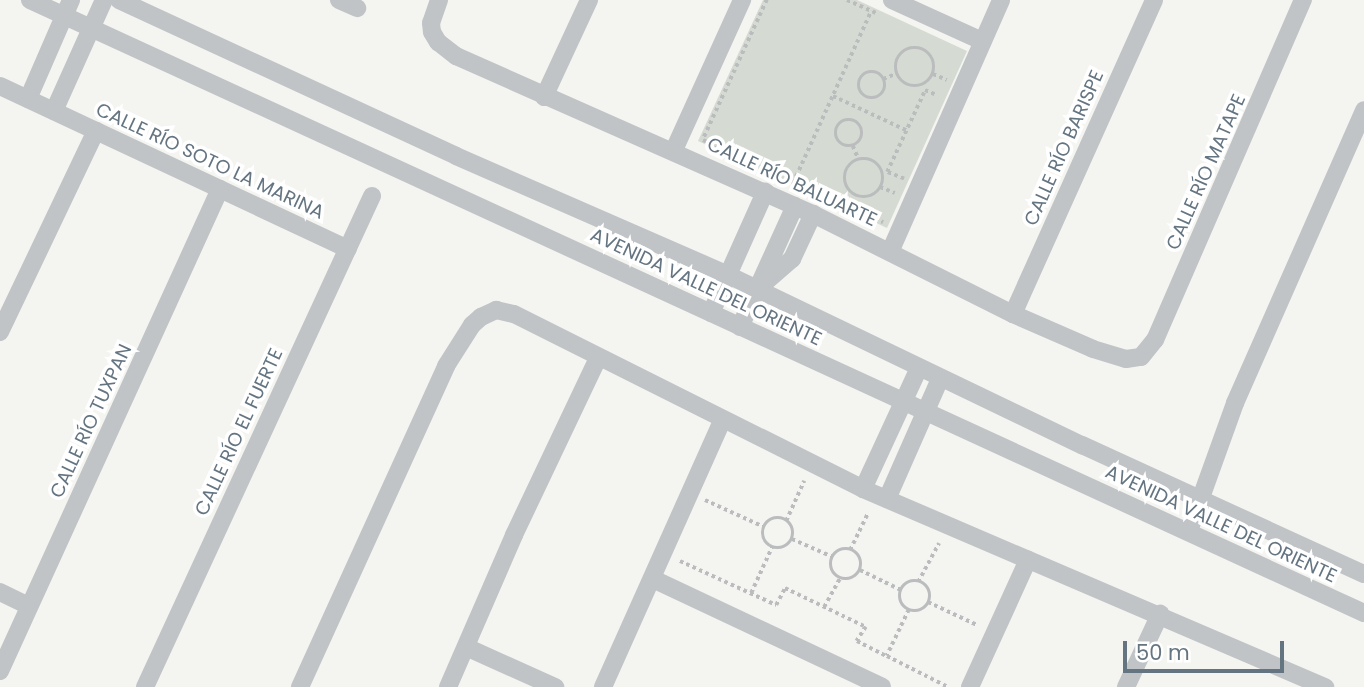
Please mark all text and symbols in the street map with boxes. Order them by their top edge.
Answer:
street label: CALLE RÍO BARISPE [1020,67,1108,229]
street label: CALLE RÍO MATAPE [1161,91,1251,253]
street label: CALLE RÍO SOTO LA MARINA [92,98,328,224]
street label: CALLE RÍO BALUARTE [703,133,881,231]
street label: AVENIDA VALLE DEL ORIENTE [587,223,825,351]
street label: CALLE RÍO TUXPAN [45,341,137,501]
street label: CALLE RÍO EL FUERTE [190,345,288,519]
street label: AVENIDA VALLE DEL ORIENTE [1102,460,1340,588]
scale bar [1126,628,1287,672]
text: 50 m [1136,638,1190,667]

